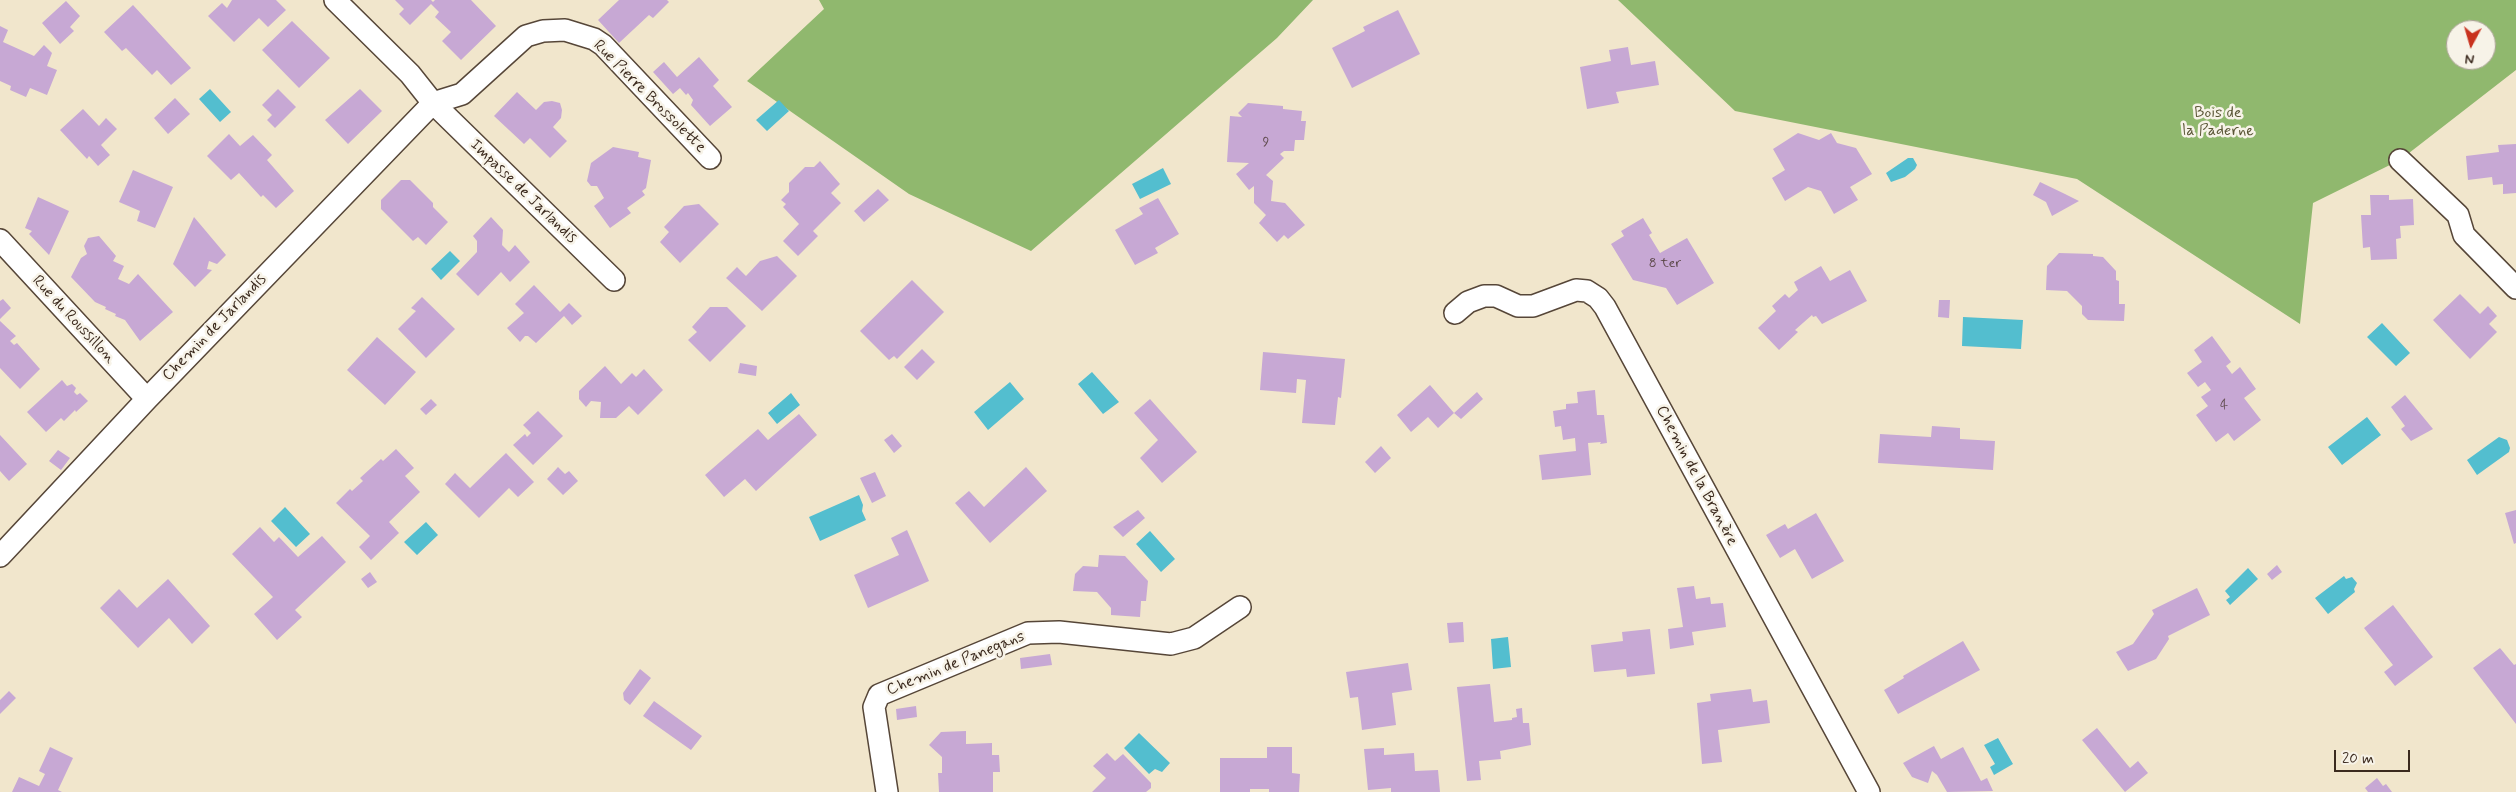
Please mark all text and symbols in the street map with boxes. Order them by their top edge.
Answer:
north arrow [2446,20,2496,70]
street label: Rue Pierre Brossolette [588,36,710,158]
text: N [2464,49,2475,68]
park label: Bois de la Paderne [2182,104,2254,142]
house number: 9 [1263,135,1269,151]
street label: Impasse de Jarlandis [466,136,580,248]
house number: 8 ter [1649,256,1681,272]
street label: Chemin de Jarlandis [159,270,271,386]
street label: Rue du Roussillon [27,272,119,368]
house number: 4 [2220,398,2228,414]
street label: Chemin de la Branère [1651,403,1741,549]
street label: Chemin de Panegans [884,628,1028,700]
scale bar [2336,740,2412,772]
text: 20 m [2342,749,2374,769]

